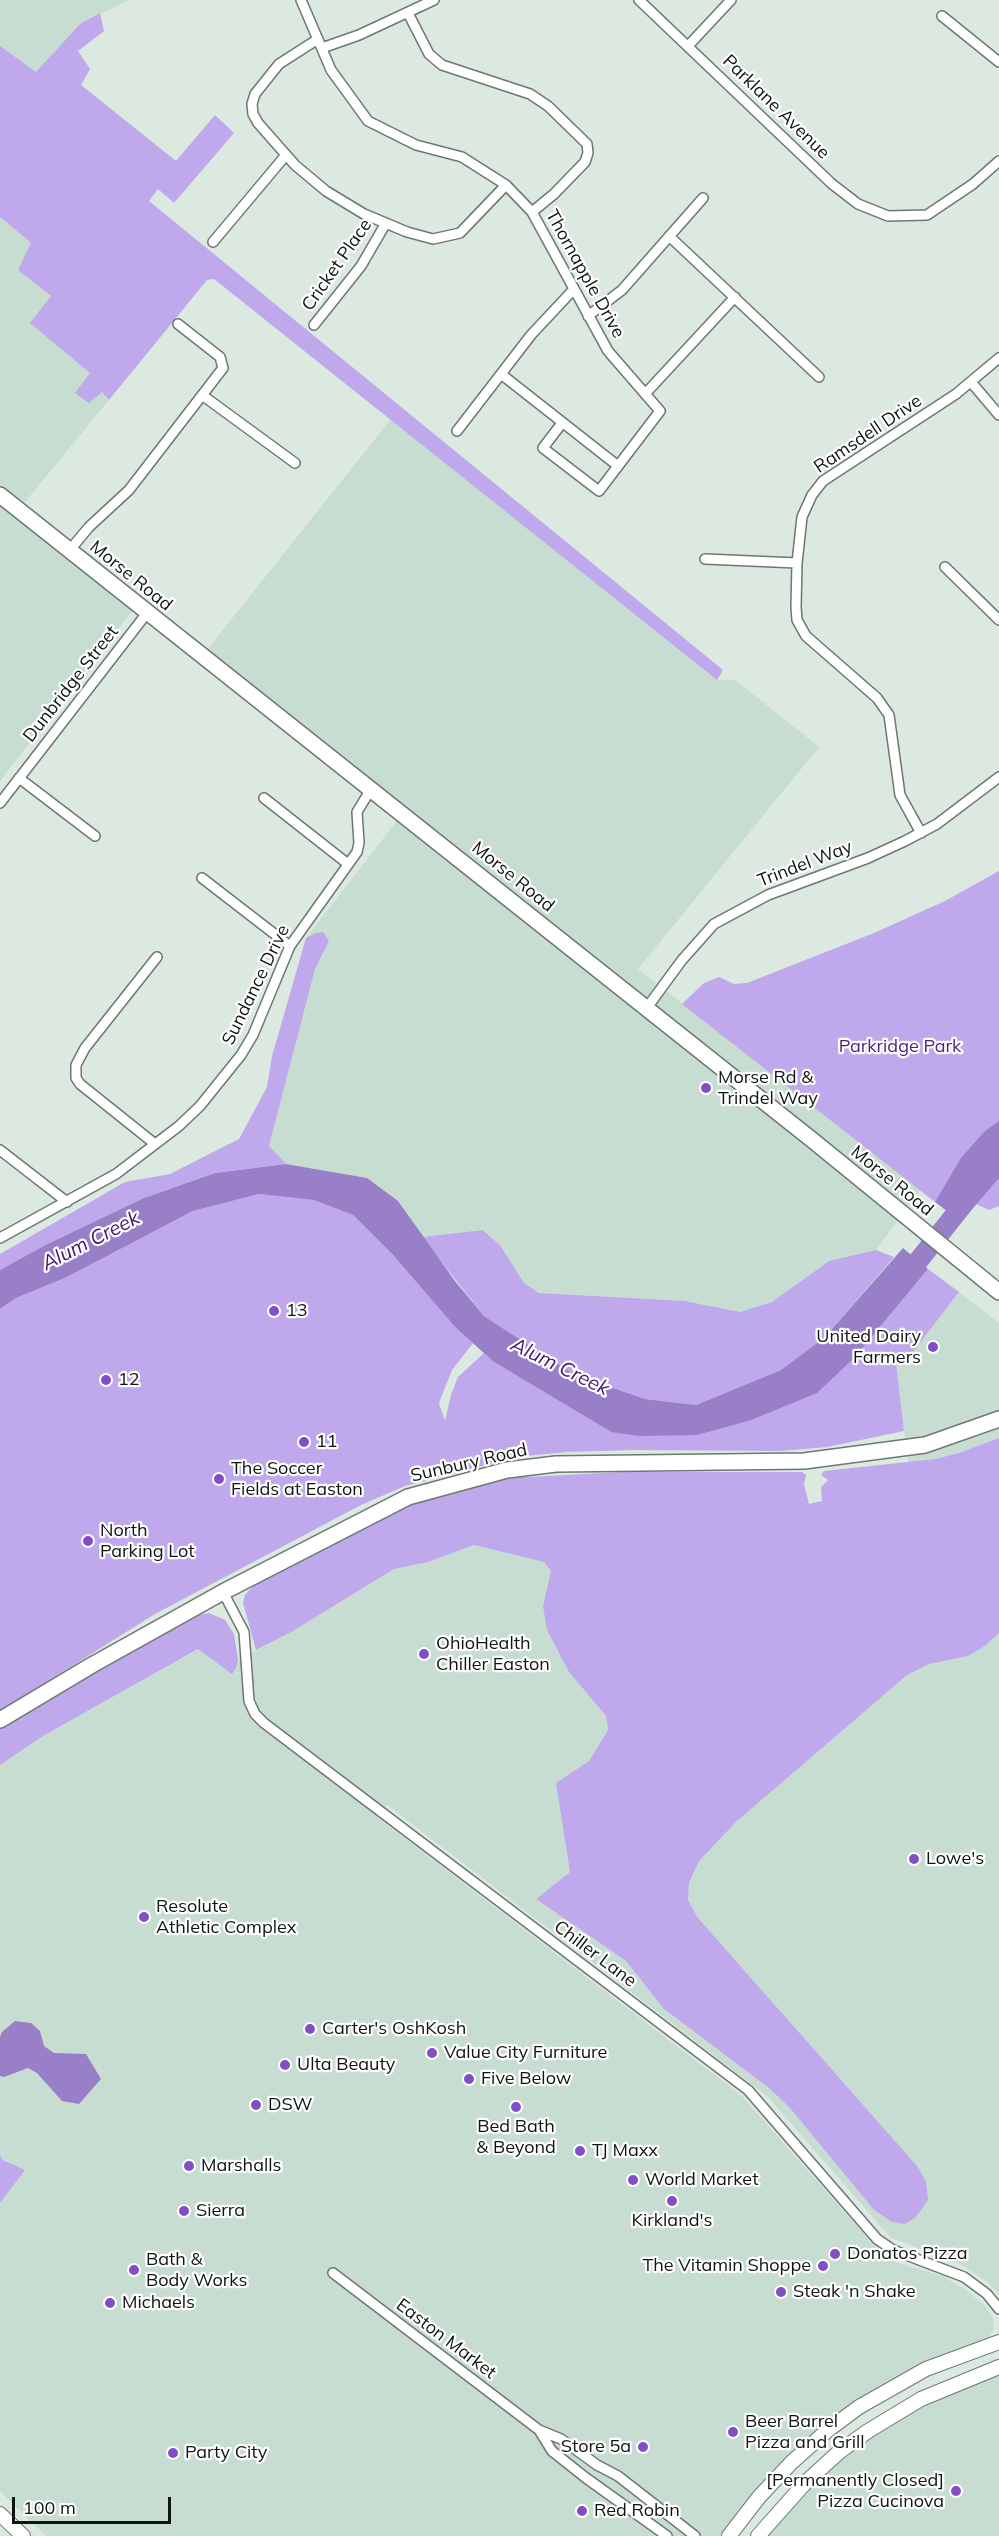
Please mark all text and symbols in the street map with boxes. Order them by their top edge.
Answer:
street label: Parklane Avenue [718,50,834,164]
street label: Thornapple Drive [541,206,629,342]
street label: Cricket Place [297,215,377,315]
street label: Ramsdell Drive [810,390,926,478]
street label: Morse Road [85,536,177,616]
street label: Dunbridge Street [19,621,123,747]
street label: Trindel Way [755,836,855,892]
street label: Morse Road [467,837,559,917]
street label: Sundance Drive [218,921,294,1049]
park label: Parkridge Park [839,1036,961,1058]
place label: Morse Rd & Trindel Way [718,1067,818,1110]
marker: Morse Rd & Trindel Way [699,1081,713,1095]
street label: Morse Road [846,1141,938,1221]
water label: Alum Creek [38,1206,144,1276]
place label: 13 [286,1300,308,1322]
marker: 13 [267,1304,281,1318]
place label: United Dairy Farmers [816,1326,921,1368]
water label: Alum Creek [507,1333,613,1401]
marker: United Dairy Farmers [926,1340,940,1354]
place label: 12 [118,1369,140,1391]
marker: 12 [99,1373,113,1387]
place label: 11 [316,1431,338,1453]
marker: 11 [297,1435,311,1449]
street label: Sunbury Road [409,1439,529,1487]
place label: The Soccer Fields at Easton [231,1458,363,1500]
marker: The Soccer Fields at Easton [212,1472,226,1486]
place label: North Parking Lot [100,1520,194,1562]
marker: North Parking Lot [81,1534,95,1548]
place label: OhioHealth Chiller Easton [436,1633,550,1676]
marker: OhioHealth Chiller Easton [417,1647,431,1661]
place label: Lowe's [926,1848,984,1870]
marker: Lowe's [907,1852,921,1866]
place label: Resolute Athletic Complex [156,1896,296,1938]
marker: Resolute Athletic Complex [137,1910,151,1924]
street label: Chiller Lane [549,1916,641,1992]
place label: Carter's OshKosh [322,2018,466,2040]
marker: Carter's OshKosh [303,2022,317,2036]
place label: Value City Furniture [444,2042,607,2064]
marker: Value City Furniture [425,2046,439,2060]
place label: Ulta Beauty [297,2054,395,2076]
marker: Ulta Beauty [278,2058,292,2072]
place label: Five Below [481,2068,571,2090]
marker: Five Below [462,2072,476,2086]
place label: DSW [268,2094,312,2116]
marker: DSW [249,2098,263,2112]
marker: Bed Bath & Beyond [509,2100,523,2114]
place label: Bed Bath & Beyond [476,2116,556,2158]
place label: TJ Maxx [592,2140,658,2162]
marker: TJ Maxx [573,2144,587,2158]
place label: Marshalls [201,2155,281,2177]
marker: Marshalls [182,2159,196,2173]
place label: World Market [645,2169,758,2191]
marker: World Market [626,2173,640,2187]
marker: Kirkland's [665,2194,679,2208]
place label: Sierra [196,2200,245,2222]
marker: Sierra [177,2204,191,2218]
place label: Kirkland's [632,2210,712,2232]
place label: Donatos Pizza [847,2243,968,2265]
marker: Donatos Pizza [828,2247,842,2261]
place label: Bath & Body Works [146,2249,247,2292]
place label: The Vitamin Shoppe [642,2255,811,2277]
marker: The Vitamin Shoppe [816,2259,830,2273]
marker: Bath & Body Works [127,2263,141,2277]
place label: Steak 'n Shake [793,2281,916,2303]
marker: Steak 'n Shake [774,2285,788,2299]
place label: Michaels [122,2292,195,2314]
street label: Easton Market [392,2294,500,2384]
marker: Michaels [103,2296,117,2310]
place label: Beer Barrel Pizza and Grill [745,2411,864,2454]
marker: Beer Barrel Pizza and Grill [726,2425,740,2439]
place label: Store 5a [561,2436,631,2458]
marker: Store 5a [636,2440,650,2454]
place label: Party City [185,2442,267,2464]
marker: Party City [166,2446,180,2460]
place label: [Permanently Closed] Pizza Cucinova [766,2470,944,2512]
marker: [Permanently Closed] Pizza Cucinova [949,2484,963,2498]
scale bar [15,2485,174,2523]
text: 100 m [23,2496,76,2519]
place label: Red Robin [594,2500,680,2522]
marker: Red Robin [575,2504,589,2518]

